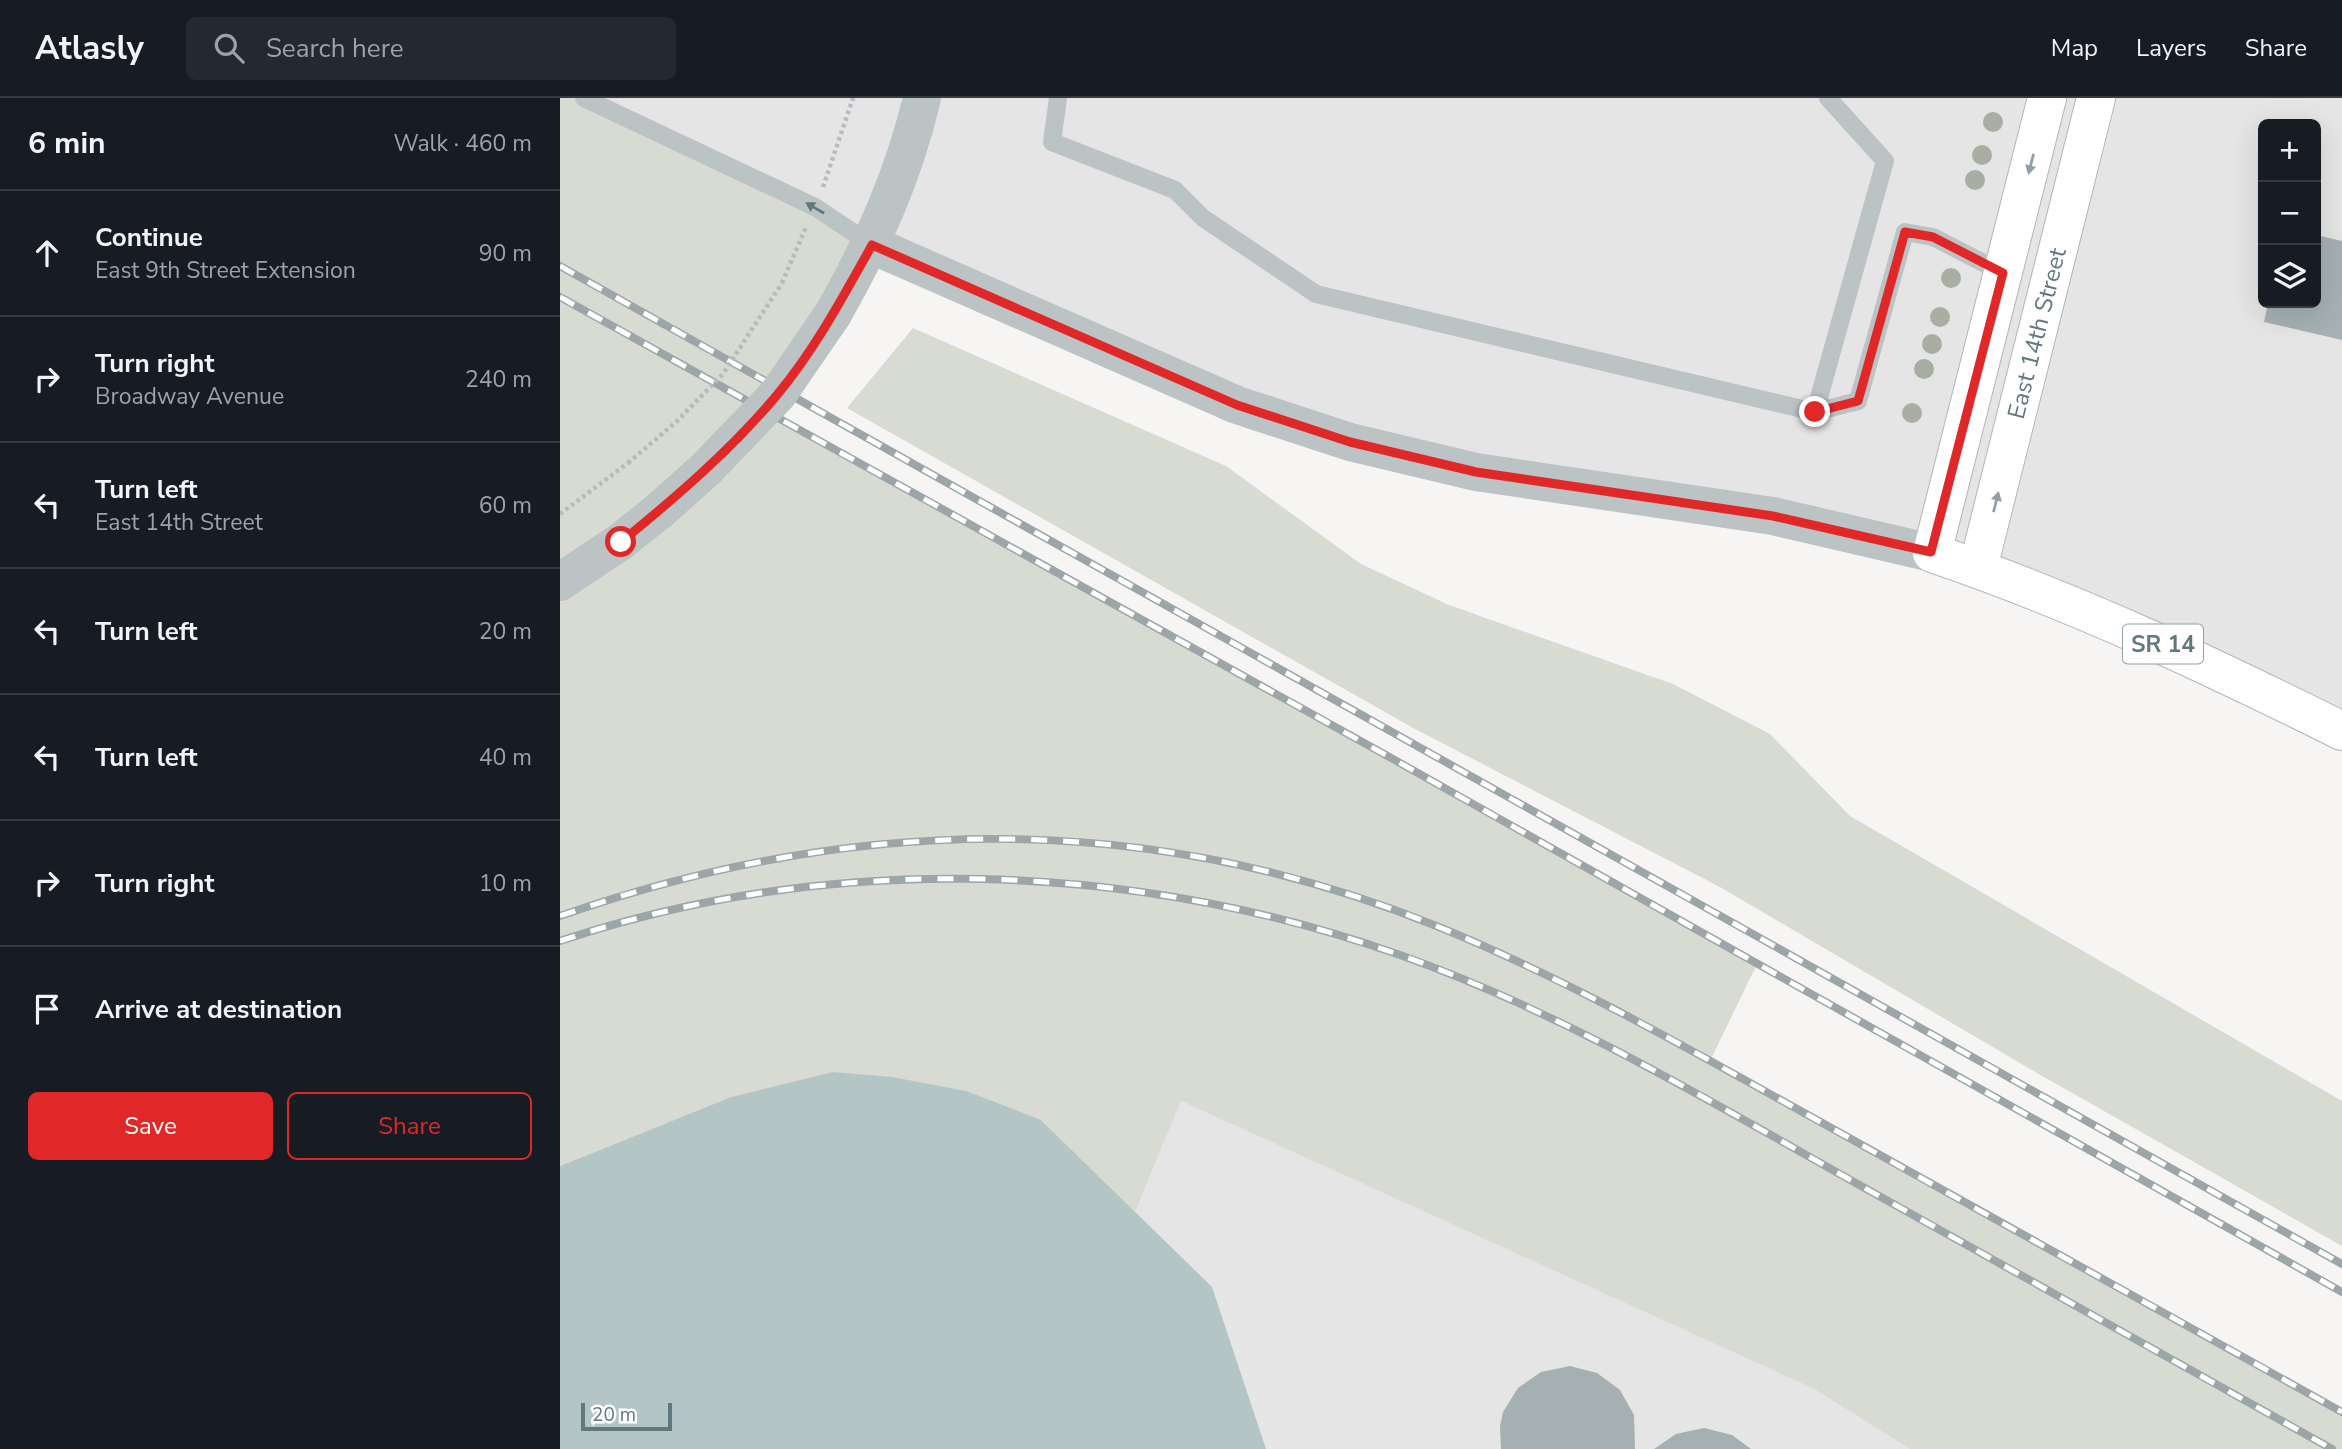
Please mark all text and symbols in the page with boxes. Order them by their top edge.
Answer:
search box [186,17,676,80]
text: Atlasly [35,26,144,71]
icon: search [210,29,248,67]
text: Search here [266,31,404,66]
text: Map [2051,32,2098,64]
text: Layers [2136,32,2207,64]
text: Share [2245,32,2307,64]
map controls [2258,119,2321,308]
button: + [2258,119,2321,182]
text: 6 min [28,123,106,164]
text: Walk · 460 m [393,128,532,159]
one-way arrow [2025,153,2036,175]
button: − [2258,182,2321,245]
one-way arrow [805,202,824,214]
text: Continue [95,220,203,255]
icon: ahead [28,234,66,272]
text: 90 m [479,238,532,269]
street label: East 14th Street [2000,244,2074,422]
button: layers [2258,245,2321,308]
text: East 9th Street Extension [95,255,356,286]
text: Turn right [95,346,214,381]
icon: right [28,360,66,398]
text: 240 m [465,364,532,395]
text: Broadway Avenue [95,381,284,412]
route end [1799,396,1830,427]
text: Turn left [95,472,198,507]
icon: left [28,486,66,524]
text: 60 m [479,490,532,521]
one-way arrow [1991,491,2002,513]
text: East 14th Street [95,507,263,538]
route start [605,526,636,557]
icon: left [28,612,66,650]
text: Turn left [95,614,198,649]
text: 20 m [479,616,532,647]
road number: SR 14 [2123,624,2203,664]
icon: left [28,738,66,776]
text: Turn left [95,740,198,775]
text: 40 m [479,742,532,773]
icon: right [28,864,66,902]
text: Turn right [95,866,214,901]
text: 10 m [479,868,532,899]
icon: arrive [28,990,66,1028]
text: Arrive at destination [95,992,342,1027]
button: Save [28,1092,273,1160]
button: Share [287,1092,532,1160]
scale bar [581,1400,672,1432]
text: 20 m [592,1402,636,1428]

